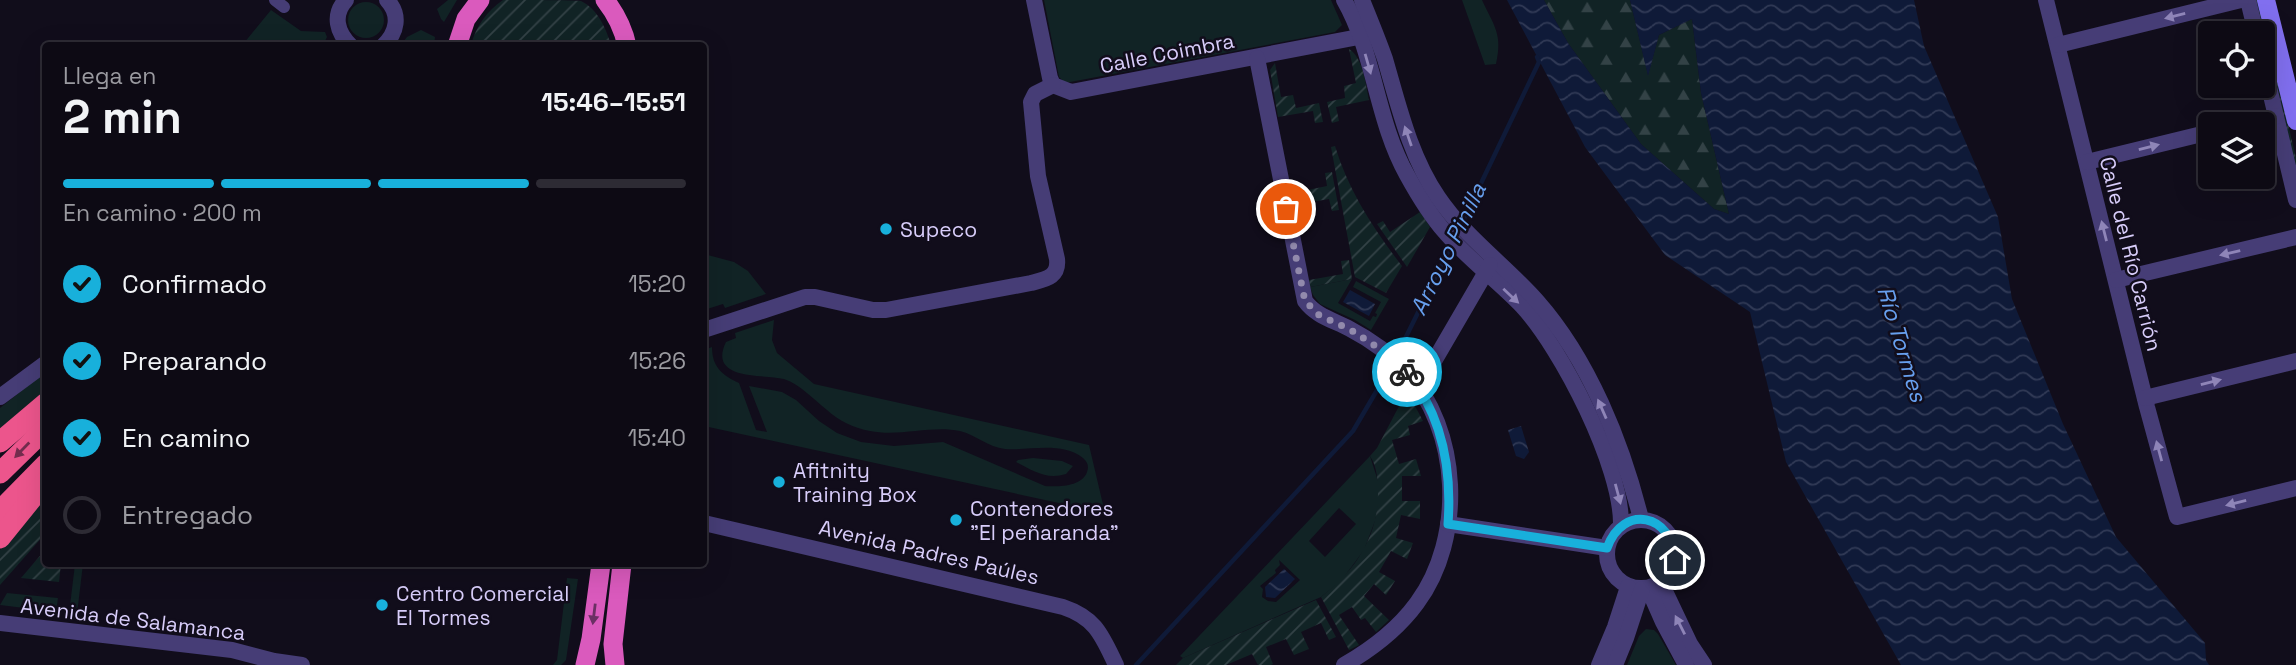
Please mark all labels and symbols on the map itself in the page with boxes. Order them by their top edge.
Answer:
one-way arrow [2164,11,2186,22]
street label: Calle Coimbra [1097,27,1237,79]
one-way arrow [1363,53,1374,75]
one-way arrow [1402,125,1413,146]
one-way arrow [2138,141,2160,152]
street label: Calle del Río Carrión [2094,154,2168,354]
water label: Arroyo Pinilla [1403,177,1493,320]
pin [1256,179,1316,239]
place label: Supeco [900,216,977,243]
one-way arrow [2098,220,2109,242]
marker: Supeco [878,221,894,237]
one-way arrow [2219,248,2241,259]
water label: Río Tormes [1870,283,1934,406]
one-way arrow [1502,287,1519,303]
courier [1372,337,1442,407]
one-way arrow [2200,376,2222,387]
one-way arrow [1596,399,1608,419]
one-way arrow [2153,440,2164,462]
one-way arrow [15,441,31,458]
place label: Afitnity Training Box [793,457,917,508]
marker: Afitnity Training Box [771,474,787,490]
one-way arrow [1613,483,1624,505]
place label: Contenedores "El peñaranda" [970,495,1119,546]
one-way arrow [2225,498,2247,509]
marker: Contenedores "El peñaranda" [948,512,964,528]
street label: Avenida Padres Paúles [816,514,1042,590]
pin [1645,530,1705,590]
place label: Centro Comercial El Tormes [396,580,569,631]
street label: Avenida de Salamanca [19,592,247,646]
marker: Centro Comercial El Tormes [374,597,390,613]
one-way arrow [589,604,600,626]
one-way arrow [1675,615,1686,635]

